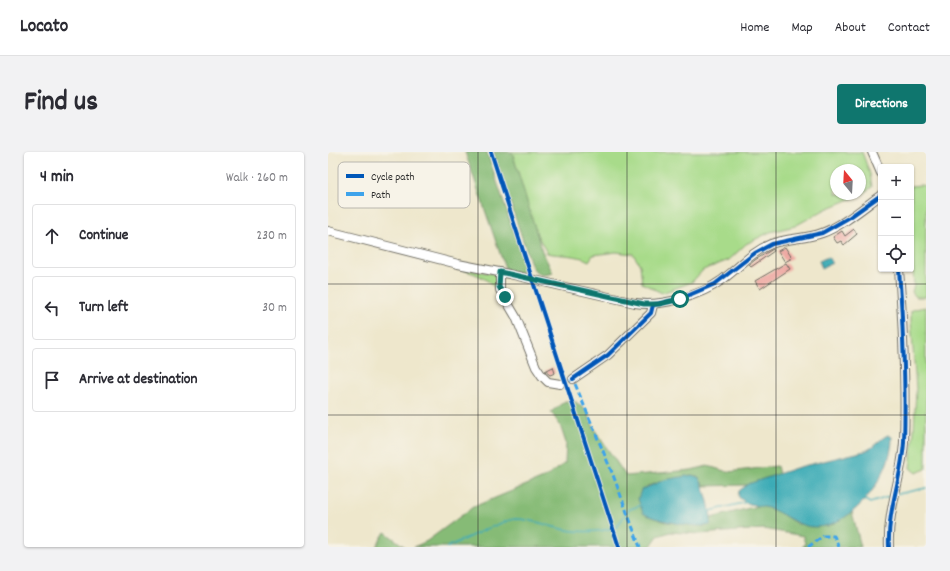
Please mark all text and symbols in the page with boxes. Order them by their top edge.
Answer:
text: Locato [20,14,68,41]
text: Home [740,18,769,38]
text: Map [791,18,813,38]
text: About [835,18,866,38]
text: Contact [888,18,930,38]
text: Find us [24,84,98,124]
button: Directions [837,84,926,124]
legend [338,162,470,208]
north arrow [830,164,866,200]
map controls [878,164,914,272]
button: + [878,164,914,200]
text: 4 min [40,166,74,190]
text: Walk · 260 m [226,169,288,188]
text: Cycle path [371,170,415,186]
text: Path [371,188,390,204]
button: − [878,200,914,236]
icon: ahead [41,225,63,247]
text: Continue [79,225,128,247]
text: 230 m [257,227,287,246]
button: locate [878,236,914,272]
route end [496,288,514,306]
route start [671,290,689,308]
icon: left [41,297,63,319]
text: Turn left [79,297,128,319]
text: 30 m [262,299,287,318]
icon: arrive [41,369,63,391]
text: Arrive at destination [79,369,197,391]

